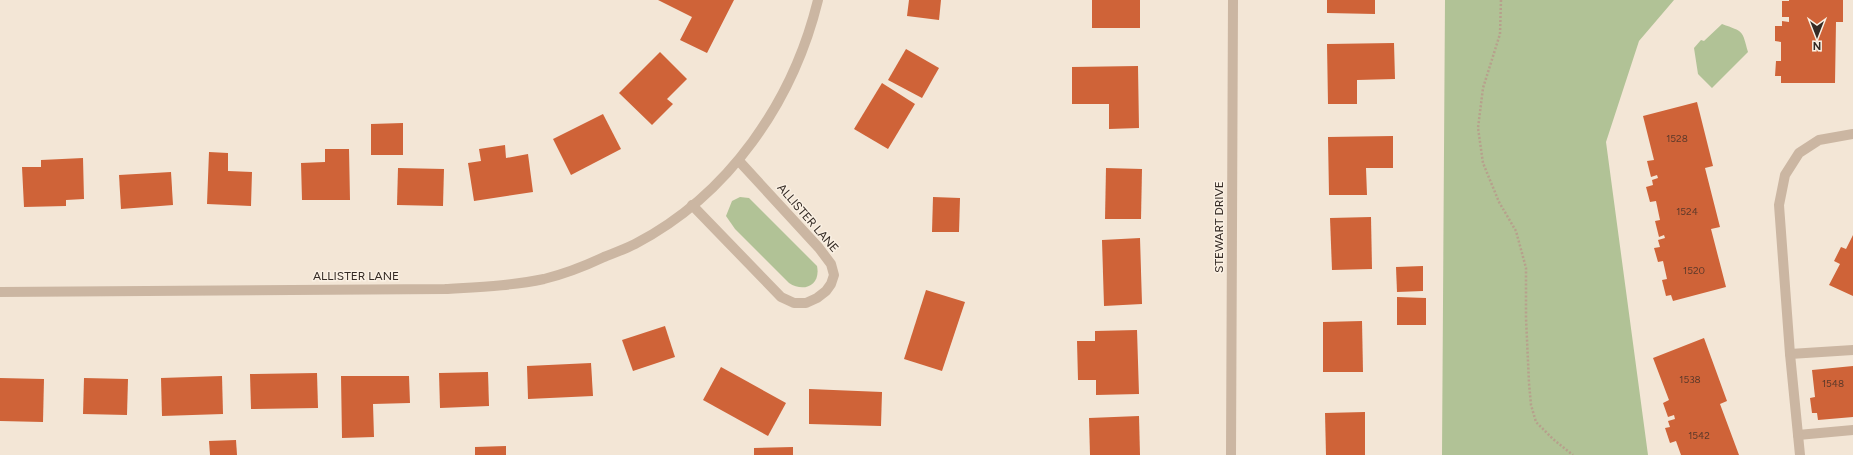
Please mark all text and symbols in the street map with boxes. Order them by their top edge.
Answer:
north arrow [1797,16,1837,56]
text: N [1813,39,1821,52]
house number: 1528 [1666,132,1688,145]
street label: ALLISTER LANE [774,181,842,255]
street label: STEWART DRIVE [1212,181,1226,273]
house number: 1524 [1676,205,1698,218]
house number: 1520 [1683,264,1705,277]
street label: ALLISTER LANE [313,269,399,283]
house number: 1538 [1679,373,1701,386]
house number: 1548 [1822,377,1844,390]
house number: 1542 [1688,429,1710,442]

